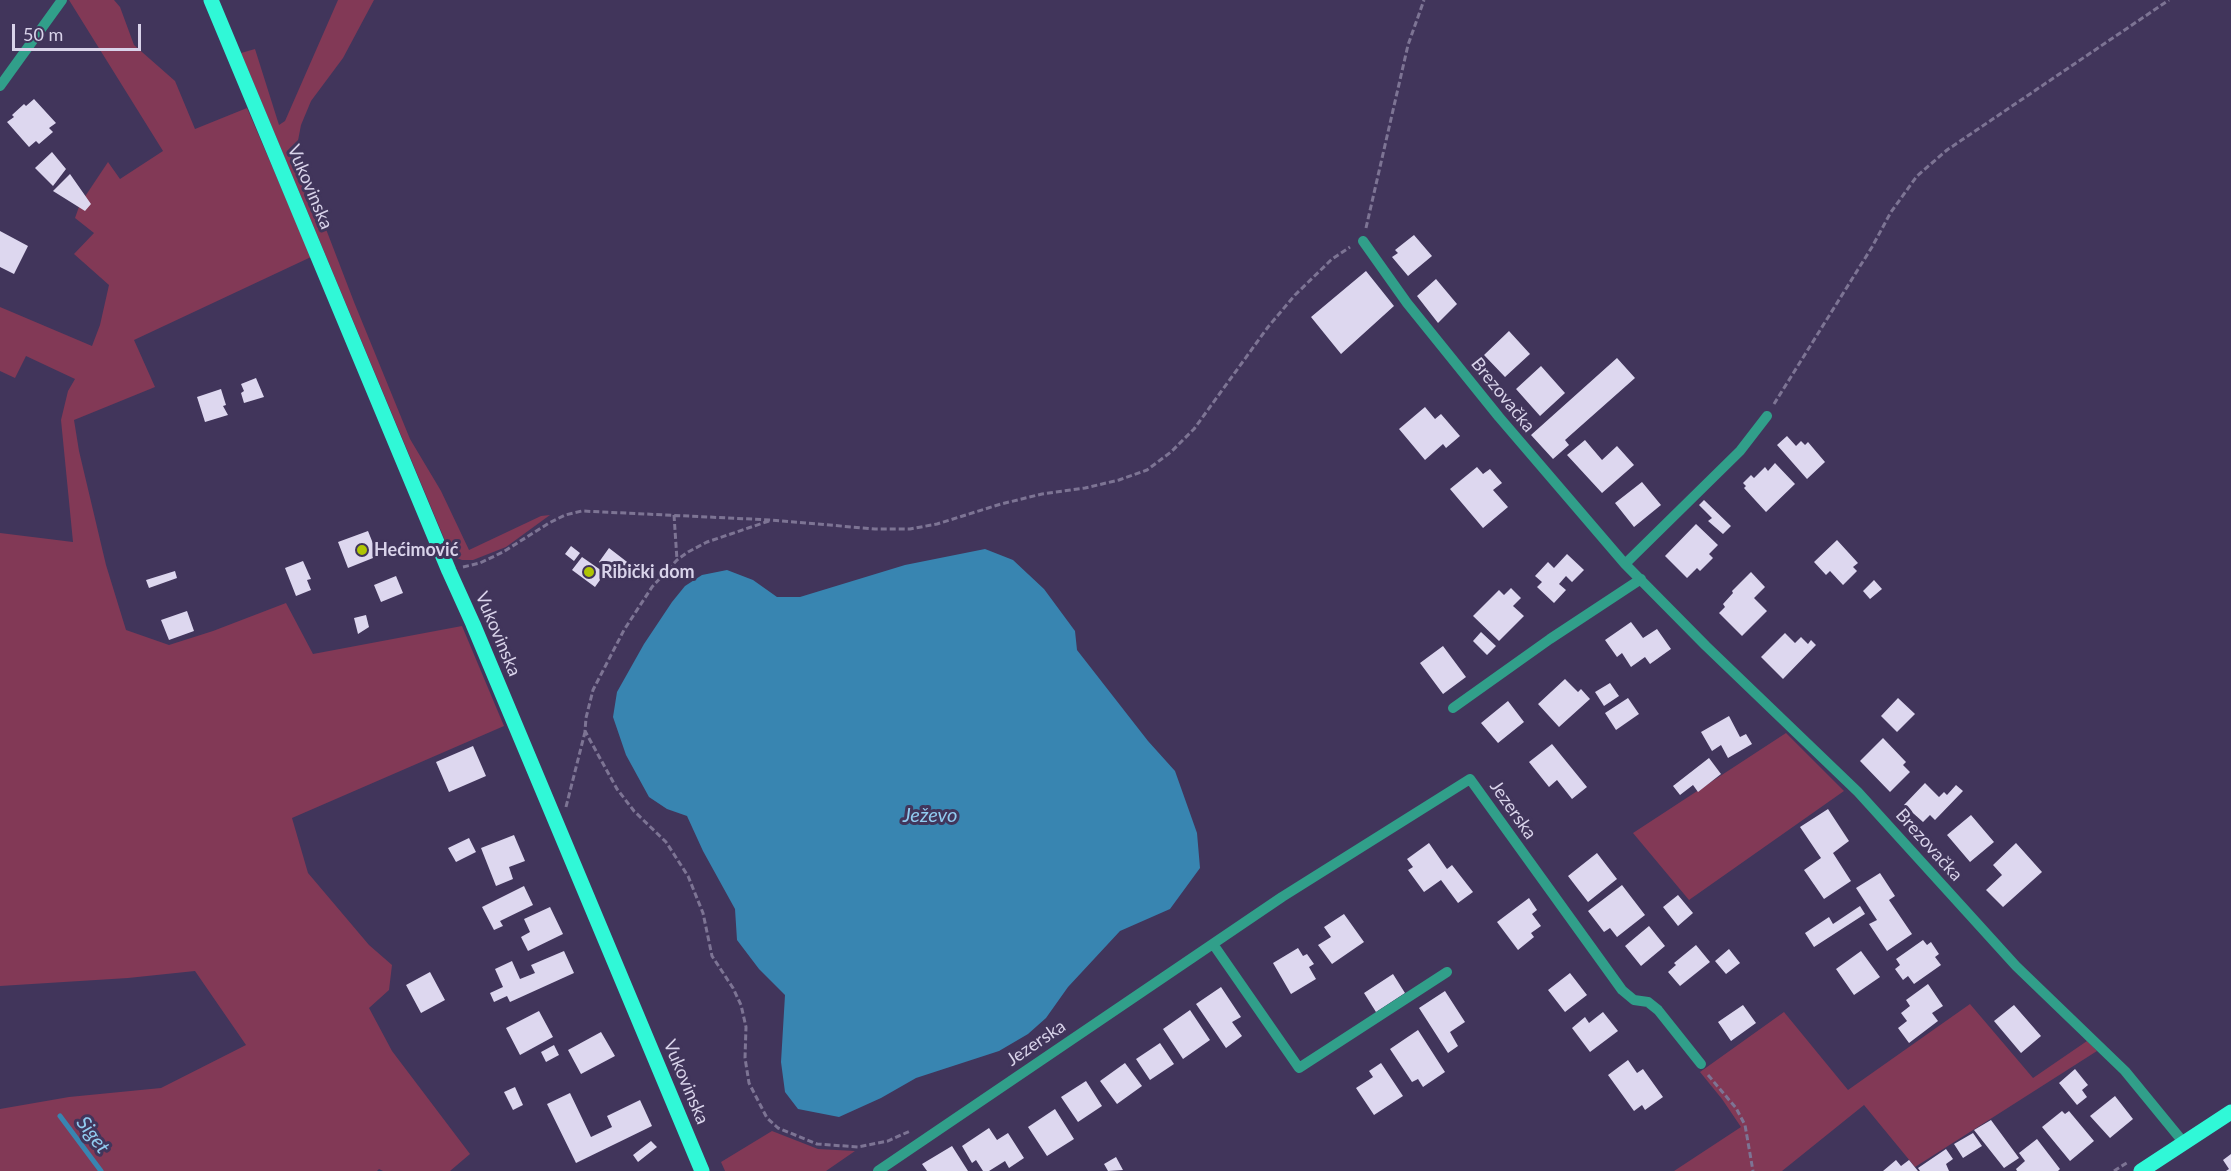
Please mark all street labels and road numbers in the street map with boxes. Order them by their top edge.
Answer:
street label: Vukovinska [283,142,337,232]
street label: Brezovačka [1466,353,1540,437]
street label: Vukovinska [471,589,525,679]
street label: Jezerska [1485,777,1541,843]
street label: Brezovačka [1891,804,1967,886]
street label: Jezerska [1002,1015,1070,1071]
street label: Vukovinska [659,1037,713,1127]

